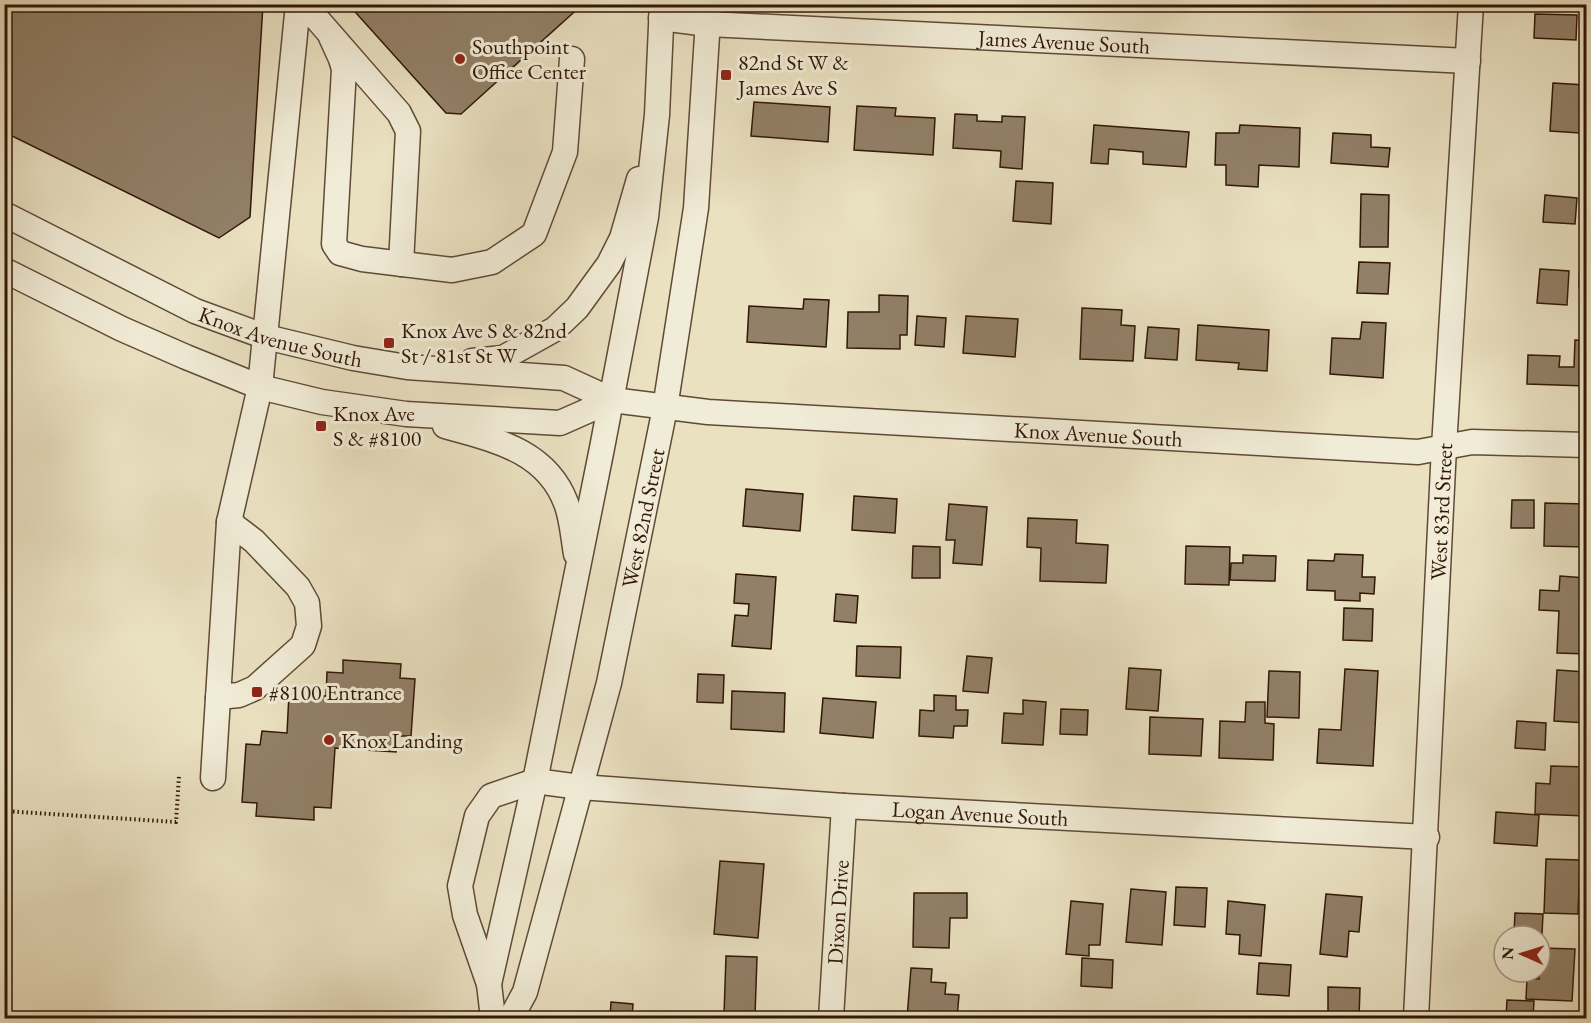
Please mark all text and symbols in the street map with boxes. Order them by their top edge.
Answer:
street label: James Avenue South [976,23,1151,60]
place label: Southpoint Office Center [472,32,587,86]
place label: 82nd St W & James Ave S [736,48,849,102]
marker: Southpoint Office Center [453,52,467,66]
marker: 82nd St W & James Ave S [719,68,733,82]
street label: Knox Avenue South [195,299,365,374]
place label: Knox Ave S & 82nd St / 81st St W [401,316,568,370]
marker: Knox Ave S & 82nd St / 81st St W [382,336,396,350]
place label: Knox Ave S & #8100 [333,399,422,453]
street label: Knox Avenue South [1013,415,1184,453]
marker: Knox Ave S & #8100 [314,419,328,433]
street label: West 83rd Street [1423,442,1459,581]
street label: West 82nd Street [614,446,671,590]
place label: #8100 Entrance [269,678,402,707]
marker: #8100 Entrance [250,685,264,699]
place label: Knox Landing [341,726,463,755]
marker: Knox Landing [322,733,336,747]
street label: Logan Avenue South [891,794,1069,832]
street label: Dixon Drive [820,859,855,965]
north arrow [1492,924,1552,984]
text: N [1497,946,1518,960]

